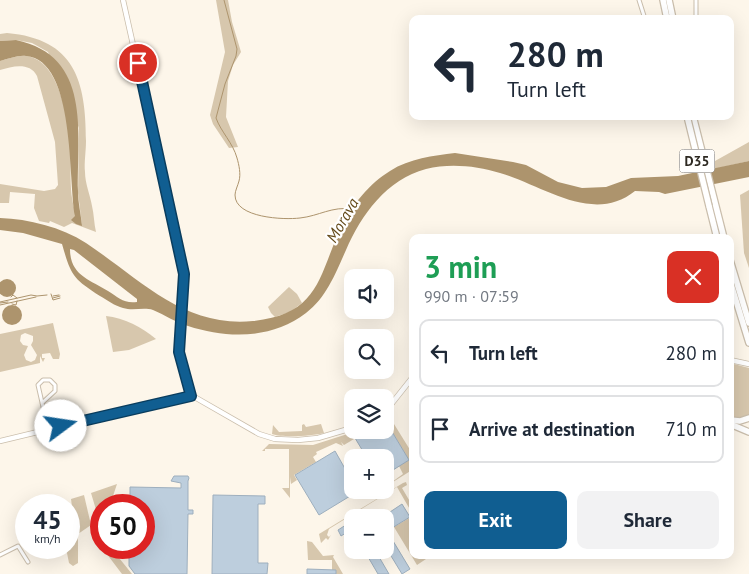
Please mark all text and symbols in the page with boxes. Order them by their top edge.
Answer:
text: 280 m [507,31,604,77]
icon: left [424,35,489,100]
pin [117,42,159,84]
icon: arrive [124,49,152,77]
text: Turn left [507,75,586,103]
road number: D35 [680,150,714,172]
water label: Morava [321,194,363,246]
text: 3 min [424,247,497,286]
button: close [667,251,719,303]
map controls [344,269,394,559]
button: sound [344,269,394,319]
text: 990 m · 07:59 [424,286,519,306]
button: search [344,329,394,379]
icon: left [426,339,454,367]
text: Turn left [469,341,538,365]
text: 280 m [665,341,717,365]
button: layers [344,389,394,439]
position arrow [34,399,86,451]
icon: arrive [426,415,454,443]
text: Arrive at destination [469,417,635,441]
text: 710 m [665,417,717,441]
button: + [344,449,394,499]
button: Exit [424,491,567,549]
button: Share [577,491,719,549]
speed limit sign: 50 [90,494,155,559]
text: 45 [33,504,62,536]
button: − [344,509,394,559]
text: km/h [34,531,61,546]

